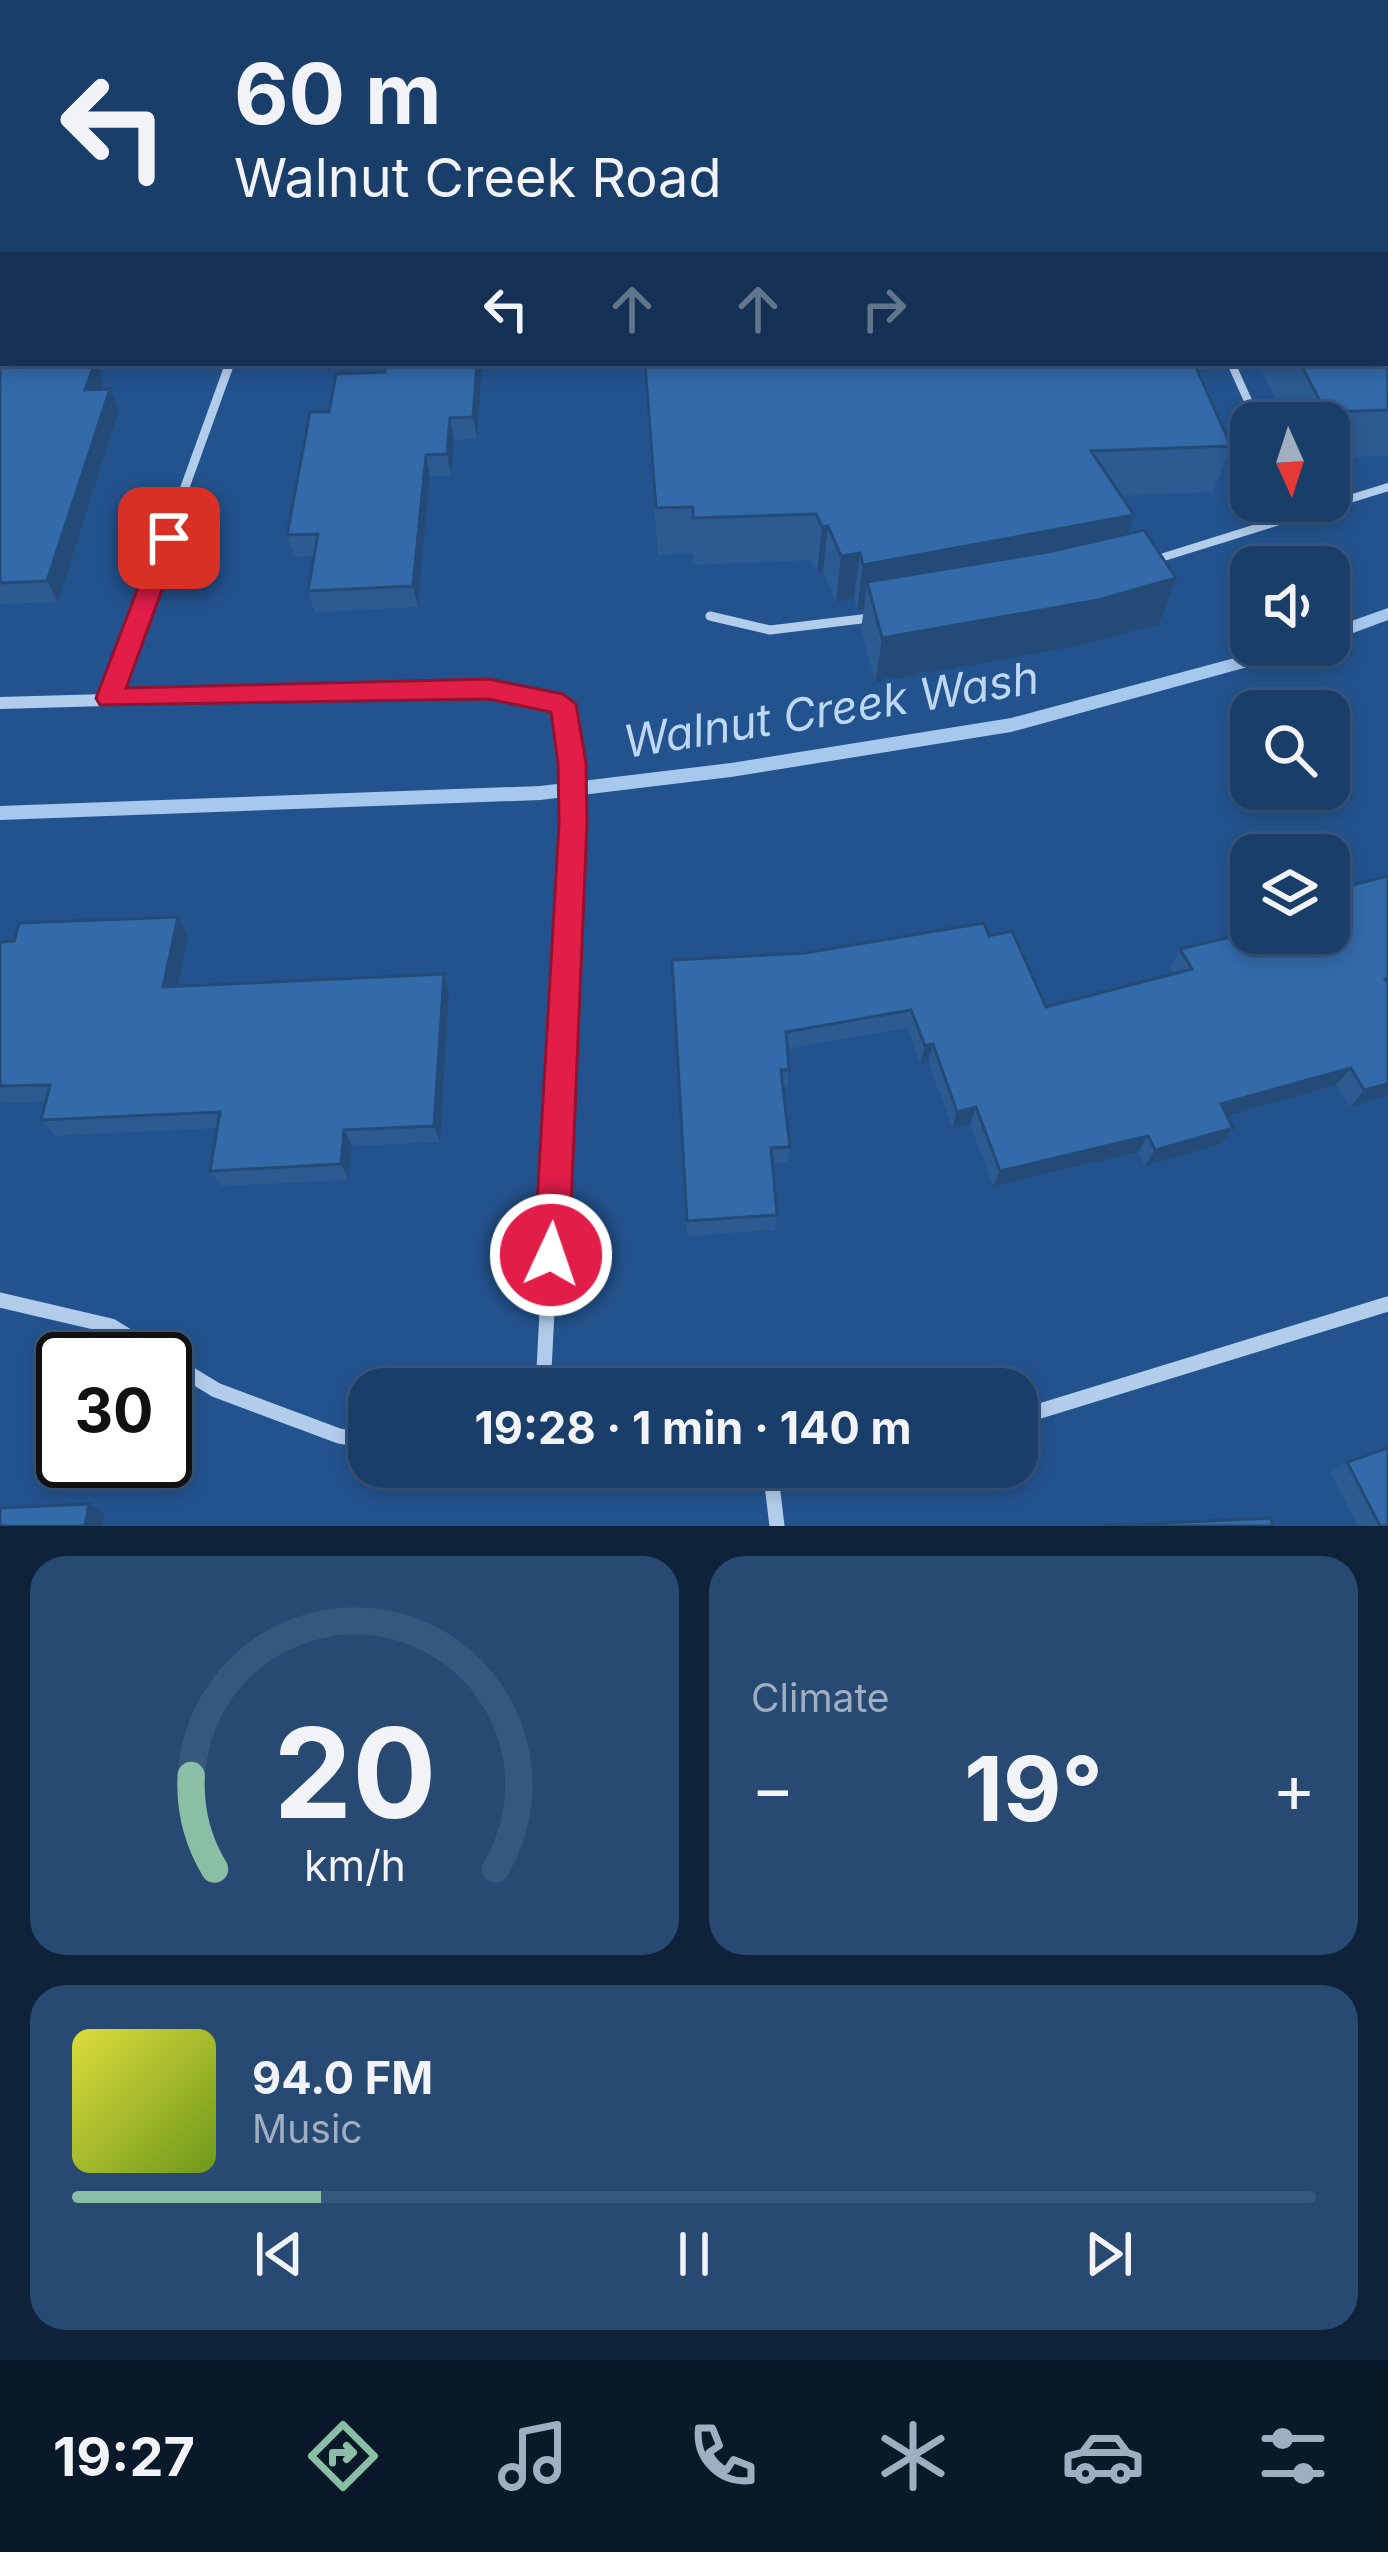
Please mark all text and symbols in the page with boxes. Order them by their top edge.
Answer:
text: 60 m [234,43,442,144]
icon: left [36,48,192,204]
text: Walnut Creek Road [234,145,721,210]
icon: left [473,276,539,342]
icon: ahead [599,276,665,342]
icon: ahead [725,276,791,342]
icon: right [851,276,917,342]
north arrow [1230,402,1350,522]
map controls [1230,402,1350,954]
pin [118,487,220,589]
icon: arrive [136,505,202,571]
button: sound [1230,546,1350,666]
water label: Walnut Creek Wash [620,649,1042,769]
button: search [1230,690,1350,810]
button: layers [1230,834,1350,954]
position arrow [488,1192,614,1318]
speed limit sign: 30 [36,1332,192,1488]
text: 19:28 · 1 min · 140 m [474,1400,912,1455]
text: Climate [751,1674,890,1721]
text: 20 [273,1697,436,1848]
text: 19° [964,1734,1103,1843]
text: − [751,1748,795,1828]
text: + [1272,1748,1316,1828]
text: km/h [304,1838,405,1890]
text: 94.0 FM [252,2050,433,2105]
text: Music [252,2105,363,2152]
icon: previous [246,2221,312,2287]
icon: pause [661,2221,727,2287]
icon: next [1076,2221,1142,2287]
icon: directions [301,2414,385,2498]
icon: music [491,2414,575,2498]
icon: phone [681,2414,765,2498]
icon: climate [871,2414,955,2498]
icon: car [1061,2414,1145,2498]
icon: filters [1251,2414,1335,2498]
text: 19:27 [53,2424,195,2489]

